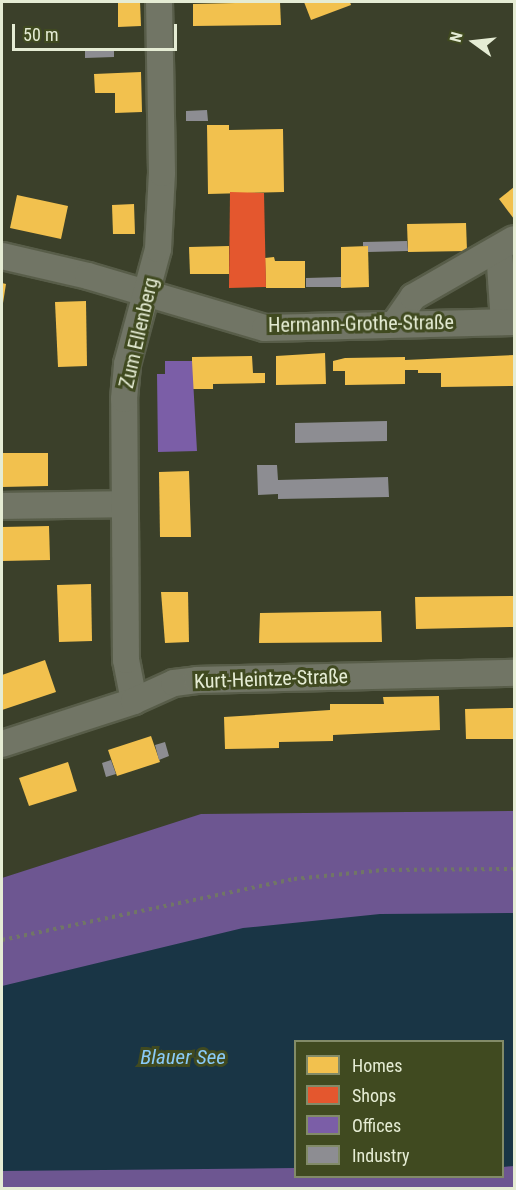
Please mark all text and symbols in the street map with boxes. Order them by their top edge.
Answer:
scale bar [15,12,180,50]
north arrow [444,12,504,72]
text: 50 m [23,24,58,45]
text: N [446,30,467,44]
street label: Zum Ellenberg [115,275,163,391]
street label: Hermann-Grothe-Straße [268,310,454,338]
street label: Kurt-Heintze-Straße [194,664,348,694]
legend [294,1040,504,1178]
water label: Blauer See [140,1044,226,1070]
text: Homes [352,1055,402,1076]
text: Shops [352,1085,396,1106]
text: Offices [352,1115,401,1136]
text: Industry [352,1145,410,1166]

